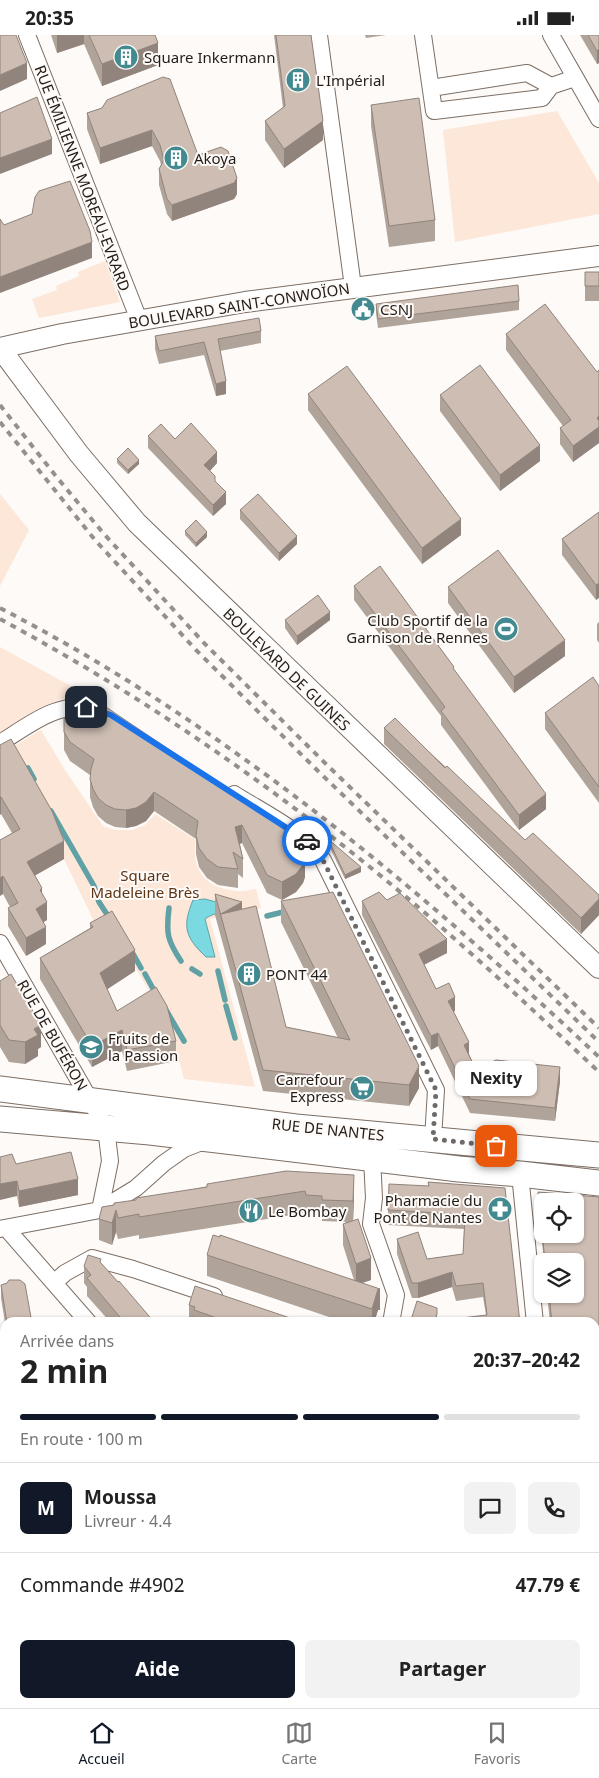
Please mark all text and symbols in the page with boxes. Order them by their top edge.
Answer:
text: 20:35 [25,5,74,31]
building icon: Square Inkermann [113,44,139,70]
place label: Square Inkermann [144,47,275,67]
street label: RUE ÉMILIENNE MOREAU-EVRARD [31,62,136,294]
building icon: L'Impérial [285,67,311,93]
place label: L'Impérial [316,70,385,90]
building icon: Akoya [163,145,189,171]
place label: Akoya [194,148,236,168]
street label: BOULEVARD SAINT-CONWOÏON [127,278,351,332]
public building icon: CSNJ [350,296,376,322]
place label: CSNJ [380,299,413,319]
street label: BOULEVARD DE GUINES [219,603,355,735]
place label: Club Sportif de la Garnison de Rennes [346,610,488,647]
sports icon: Club Sportif de la Garnison de Rennes [493,616,519,642]
pin [65,686,107,728]
icon: home [72,693,100,721]
courier [282,816,332,866]
icon: car [293,827,321,855]
park label: Square Madeleine Brès [91,865,199,902]
building icon: PONT 44 [236,961,262,987]
place label: PONT 44 [266,964,328,984]
street label: RUE DE BUFÉRON [13,976,93,1094]
place label: Fruits de la Passion [108,1028,178,1065]
school or university icon: Fruits de la Passion [78,1034,104,1060]
callout: Nexity [455,1061,537,1096]
text: Nexity [470,1067,522,1089]
place label: Carrefour Express [276,1069,344,1106]
supermarket icon: Carrefour Express [349,1075,375,1101]
street label: RUE DE NANTES [271,1113,385,1145]
pin [475,1125,517,1167]
icon: bag [482,1132,510,1160]
place label: Pharmacie du Pont de Nantes [374,1190,482,1227]
map controls [534,1193,584,1303]
button: locate [534,1193,584,1243]
pharmacy icon: Pharmacie du Pont de Nantes [487,1196,513,1222]
restaurant icon: Le Bombay [238,1198,264,1224]
place label: Le Bombay [268,1201,347,1221]
button: layers [534,1253,584,1303]
text: Arrivée dans [20,1330,114,1352]
text: 20:37–20:42 [473,1347,580,1373]
text: 2 min [20,1349,108,1392]
text: En route · 100 m [20,1428,143,1450]
button: chat [464,1482,516,1534]
button: phone [528,1482,580,1534]
text: Moussa [84,1484,157,1510]
text: M [37,1495,55,1521]
text: Livreur · 4.4 [84,1510,172,1532]
text: Commande #4902 [20,1572,185,1598]
text: 47.79 € [515,1572,580,1598]
button: Aide [20,1640,295,1698]
button: Partager [305,1640,580,1698]
tab: Accueil [78,1719,125,1768]
tab: Carte [281,1719,317,1768]
tab: Favoris [474,1719,521,1768]

